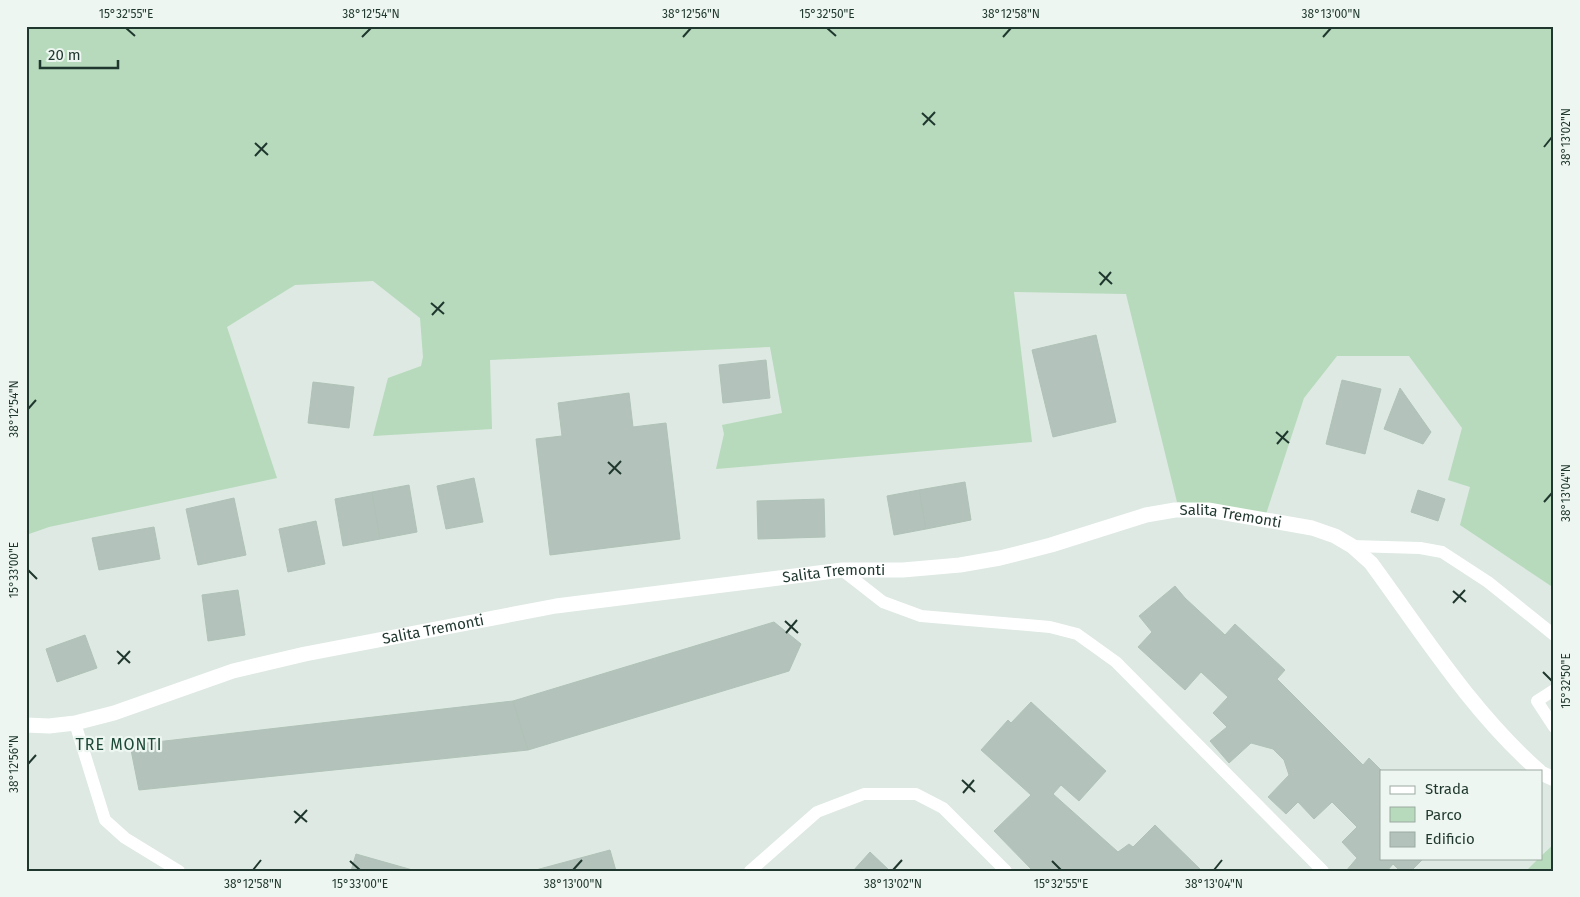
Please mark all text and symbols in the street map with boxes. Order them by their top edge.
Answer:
text: 15°32'55"E [99,7,153,21]
text: 38°12'54"N [342,7,400,21]
text: 38°12'56"N [662,7,720,21]
text: 15°32'50"E [799,7,855,21]
text: 38°12'58"N [982,7,1040,21]
text: 38°13'00"N [1302,7,1360,21]
scale bar [40,38,118,70]
text: 20 m [48,46,81,64]
text: 38°13'02"N [1559,108,1573,166]
text: 38°12'54"N [7,380,21,438]
text: 38°13'04"N [1559,464,1573,522]
street label: Salita Tremonti [1179,501,1283,532]
text: 15°33'00"E [7,542,21,598]
street label: Salita Tremonti [781,561,885,586]
street label: Salita Tremonti [381,611,485,648]
text: 15°32'50"E [1559,653,1573,709]
text: 38°12'56"N [7,735,21,793]
district label: TRE MONTI [75,735,163,754]
legend [1380,770,1542,860]
text: Strada [1425,780,1469,798]
text: Parco [1425,806,1462,824]
text: Edificio [1425,830,1475,848]
text: 38°12'58"N [224,877,282,891]
text: 15°33'00"E [332,877,388,891]
text: 38°13'00"N [544,877,602,891]
text: 38°13'02"N [864,877,922,891]
text: 15°32'55"E [1034,877,1088,891]
text: 38°13'04"N [1185,877,1243,891]

